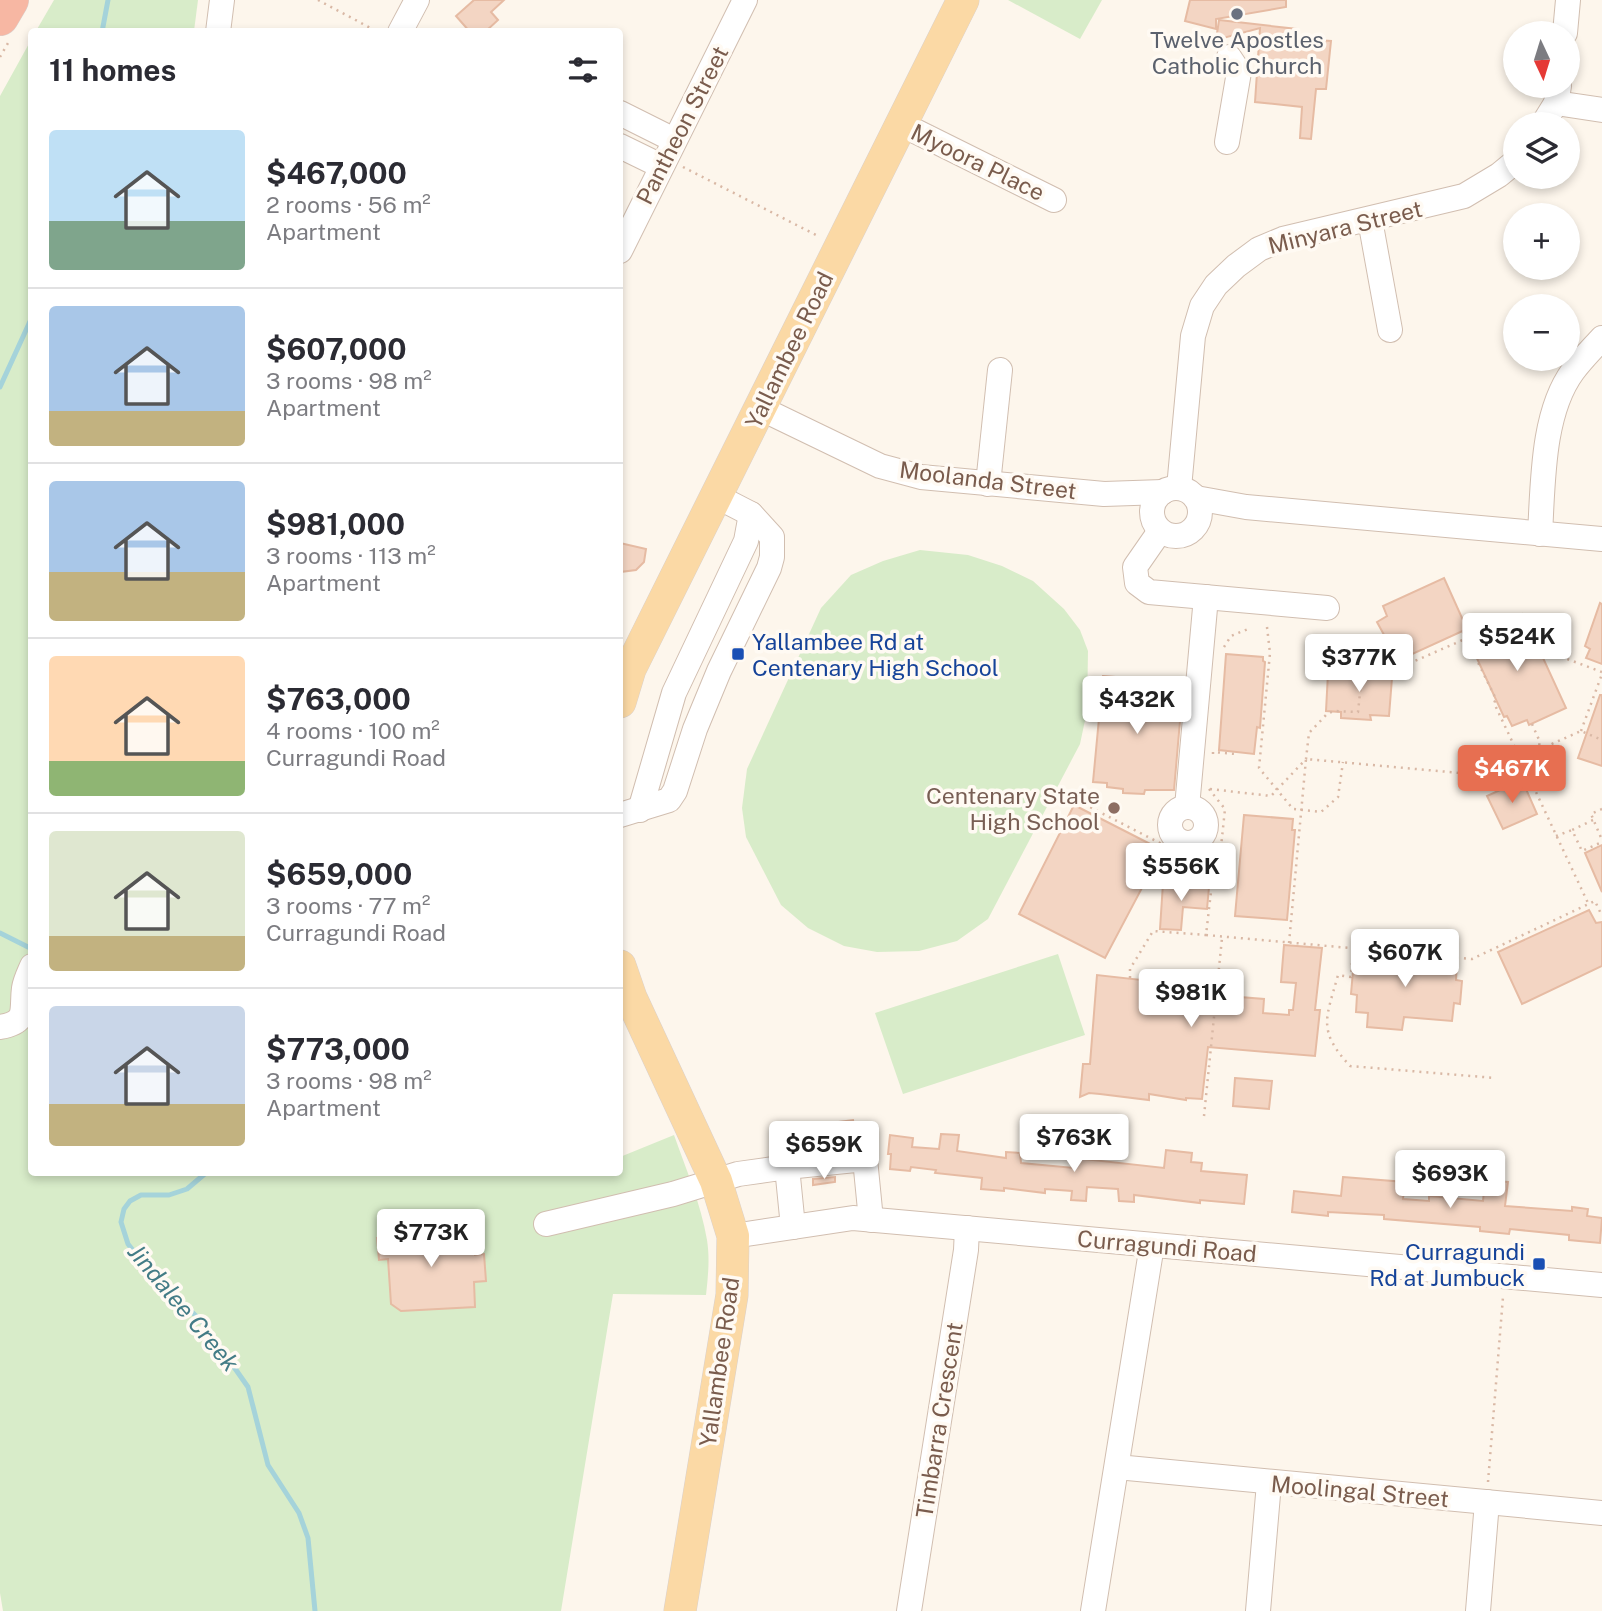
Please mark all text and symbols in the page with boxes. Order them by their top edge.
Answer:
marker: Twelve Apostles Catholic Church [1229,6,1245,22]
north arrow [1503,21,1580,98]
map controls [1503,21,1580,371]
place label: Twelve Apostles Catholic Church [1150,26,1324,79]
street label: Pantheon Street [630,41,734,209]
icon: filters [564,51,602,89]
text: 11 homes [49,52,176,88]
button: layers [1503,112,1580,189]
street label: Myoora Place [907,118,1049,206]
text: $467,000 [266,155,407,191]
icon: home [105,158,189,242]
text: 2 rooms · 56 m² [266,191,431,218]
street label: Minyara Street [1265,195,1425,259]
button: + [1503,203,1580,280]
text: Apartment [266,218,381,245]
street label: Yallambee Road [739,267,839,433]
button: − [1503,294,1580,371]
text: $607,000 [266,331,406,367]
icon: home [105,334,189,418]
text: 3 rooms · 98 m² [266,367,432,394]
text: Apartment [266,394,381,421]
street label: Moolanda Street [898,456,1078,504]
text: $981,000 [266,506,405,542]
icon: home [105,509,189,593]
text: 3 rooms · 113 m² [266,542,436,569]
text: Apartment [266,569,381,596]
pin: $524K [1468,614,1566,673]
text: $524K [1478,622,1556,649]
place label: Yallambee Rd at Centenary High School [752,628,999,681]
pin: $377K [1310,634,1408,694]
text: $377K [1321,643,1397,670]
marker: Yallambee Rd at Centenary High School [730,646,746,662]
pin: $432K [1088,676,1186,736]
text: $763,000 [266,681,411,717]
icon: home [105,684,189,768]
text: $432K [1098,685,1176,712]
text: 4 rooms · 100 m² [266,717,440,744]
text: Curragundi Road [266,744,446,771]
pin: $467K [1463,746,1561,805]
text: $467K [1474,754,1550,781]
place label: Centenary State High School [926,782,1100,835]
marker: Centenary State High School [1106,800,1122,816]
pin: $556K [1132,844,1230,903]
text: $556K [1142,852,1220,879]
text: $659,000 [266,856,412,892]
icon: home [105,859,189,943]
text: 3 rooms · 77 m² [266,892,430,919]
text: Curragundi Road [266,919,446,946]
pin: $607K [1356,930,1454,989]
text: $607K [1367,938,1443,965]
pin: $981K [1142,970,1240,1029]
text: $981K [1155,978,1227,1005]
text: $773,000 [266,1031,410,1067]
icon: home [105,1034,189,1118]
text: 3 rooms · 98 m² [266,1067,432,1094]
text: Apartment [266,1094,381,1121]
pin: $763K [1025,1114,1123,1174]
pin: $659K [775,1122,873,1181]
text: $763K [1036,1123,1112,1150]
text: $659K [785,1130,863,1157]
pin: $693K [1401,1150,1499,1210]
text: $693K [1411,1159,1489,1186]
pin: $773K [382,1210,480,1269]
text: $773K [393,1218,469,1245]
street label: Curragundi Road [1076,1225,1258,1267]
water label: Jindalee Creek [123,1238,245,1376]
place label: Curragundi Rd at Jumbuck [1369,1238,1525,1291]
marker: Curragundi Rd at Jumbuck [1531,1256,1547,1272]
street label: Yallambee Road [694,1275,744,1449]
street label: Timbarra Crescent [910,1320,968,1520]
street label: Moolingal Street [1270,1470,1450,1512]

